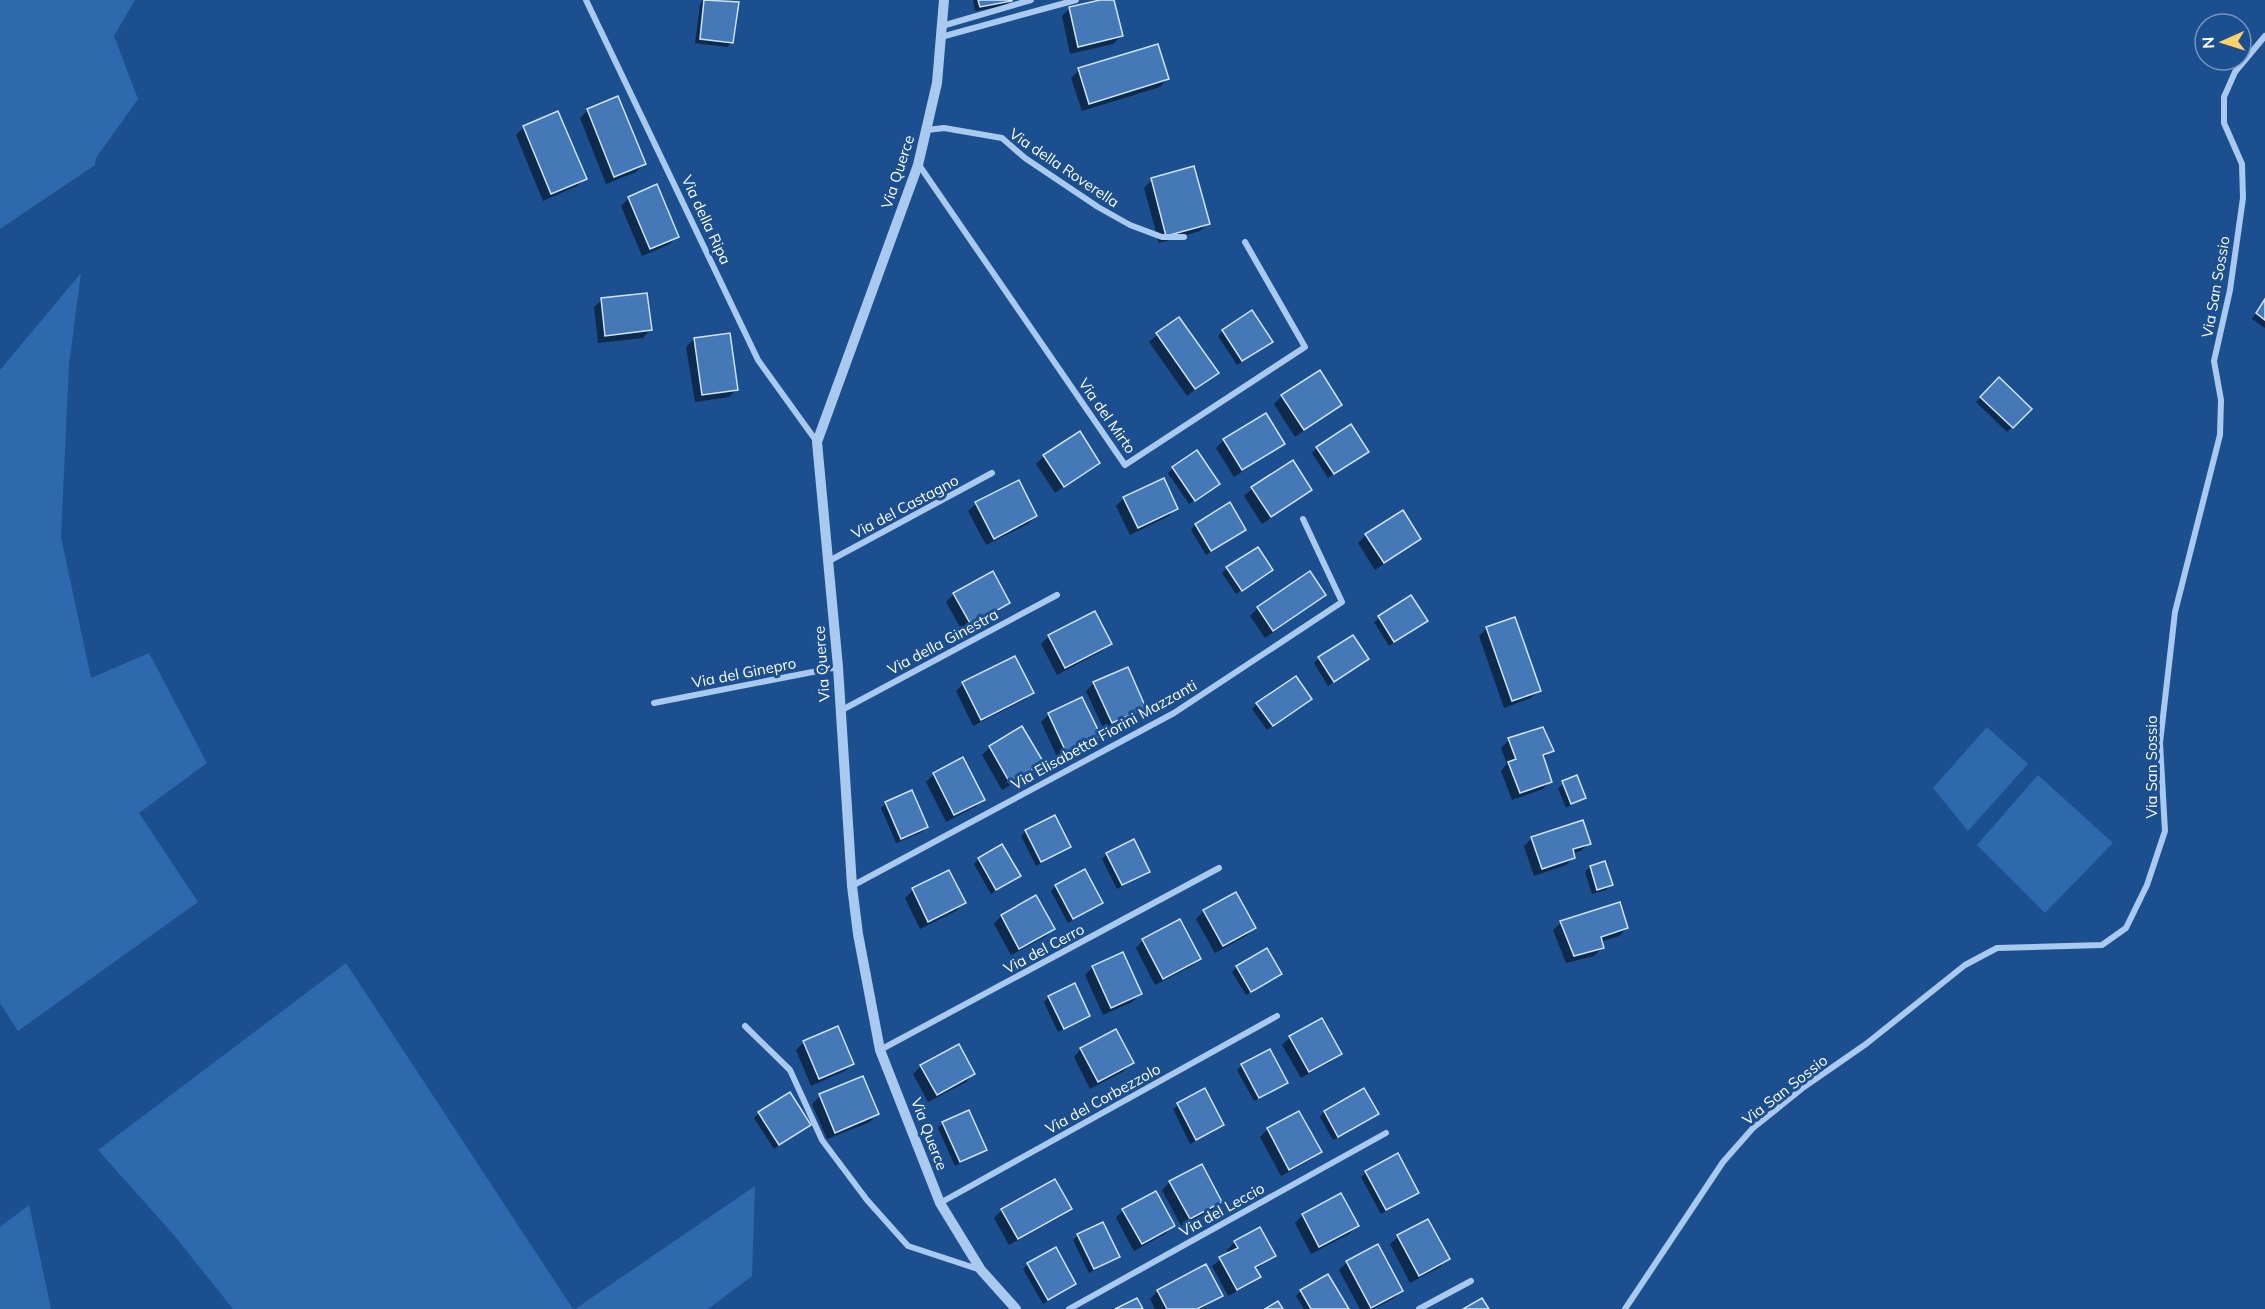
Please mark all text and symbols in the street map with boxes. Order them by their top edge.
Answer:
north arrow [2193,12,2253,72]
text: N [2198,36,2218,49]
street label: Via della Roverella [1006,124,1123,211]
street label: Via Querce [877,133,918,211]
street label: Via della Ripa [678,172,735,267]
street label: Via San Sossio [2197,235,2234,339]
street label: Via del Mirto [1074,374,1140,457]
street label: Via del Castagno [848,470,962,543]
street label: Via della Ginestra [884,604,1001,679]
street label: Via Querce [809,625,834,703]
street label: Via del Ginepro [690,653,798,692]
street label: Via Elisabetta Fiorini Mazzanti [1008,675,1200,794]
street label: Via San Sossio [2142,716,2161,818]
street label: Via del Cerro [1000,919,1087,978]
street label: Via San Sossio [1738,1050,1831,1129]
street label: Via del Corbezzolo [1042,1059,1164,1138]
street label: Via Querce [907,1095,952,1173]
street label: Via del Leccio [1176,1178,1268,1241]

